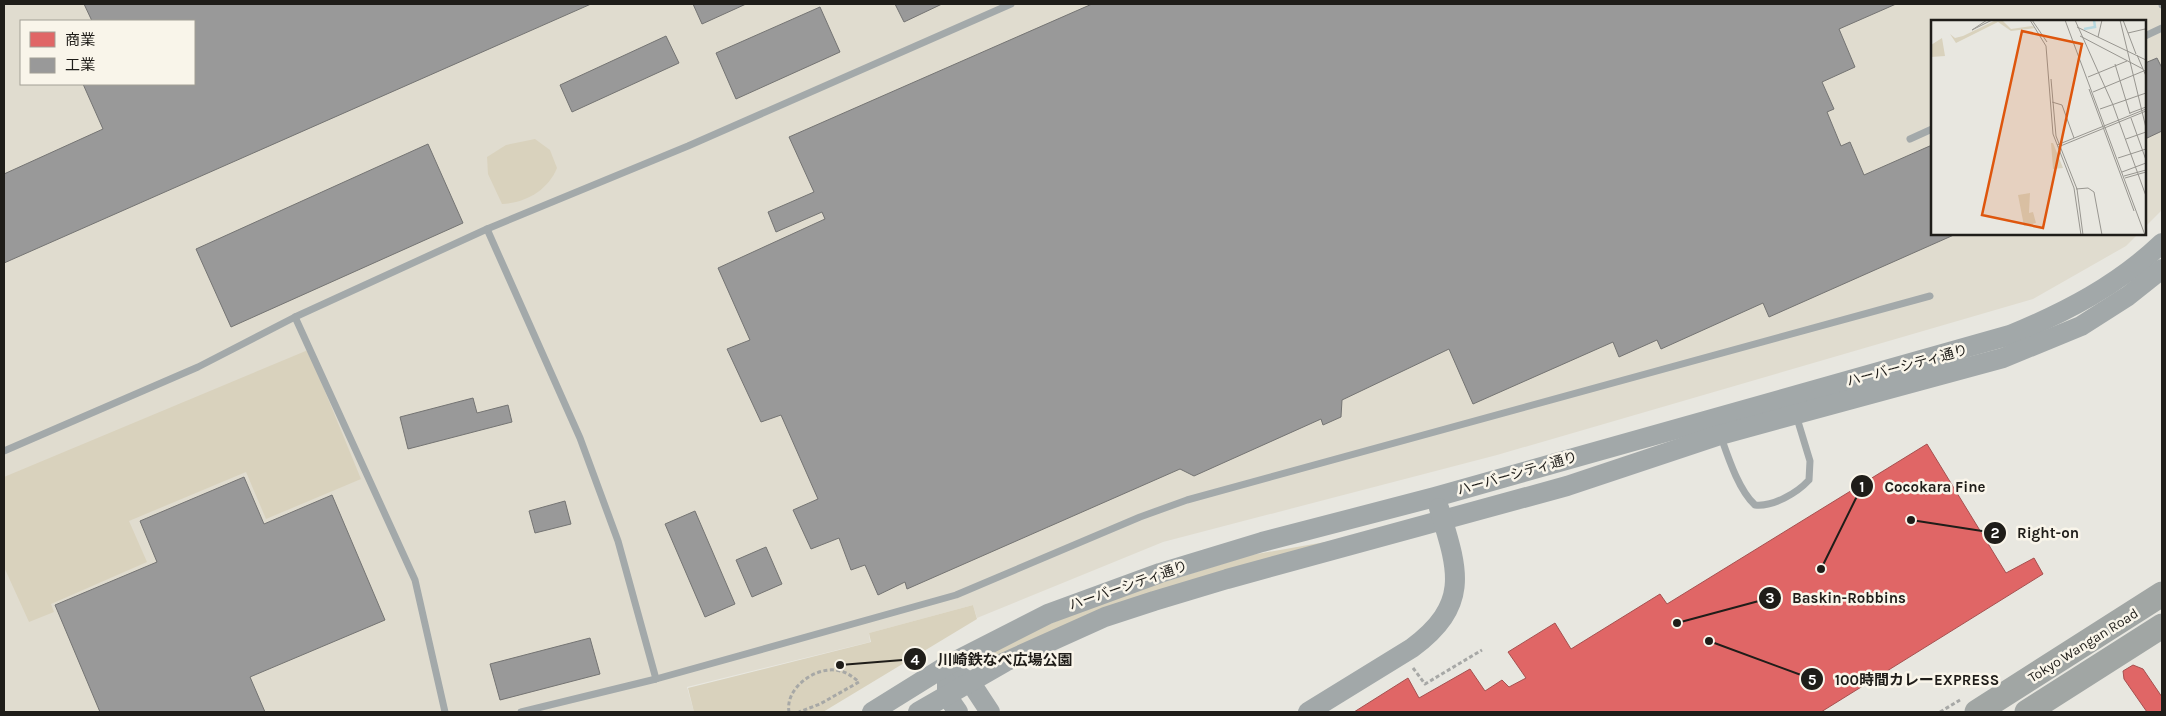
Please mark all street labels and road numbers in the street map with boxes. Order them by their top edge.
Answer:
street label: ハーバーシティ通り [1845,341,1970,390]
street label: ハーバーシティ通り [1455,448,1579,499]
street label: ハーバーシティ通り [1066,557,1190,614]
street label: Tokyo Wangan Road [2025,605,2141,686]

